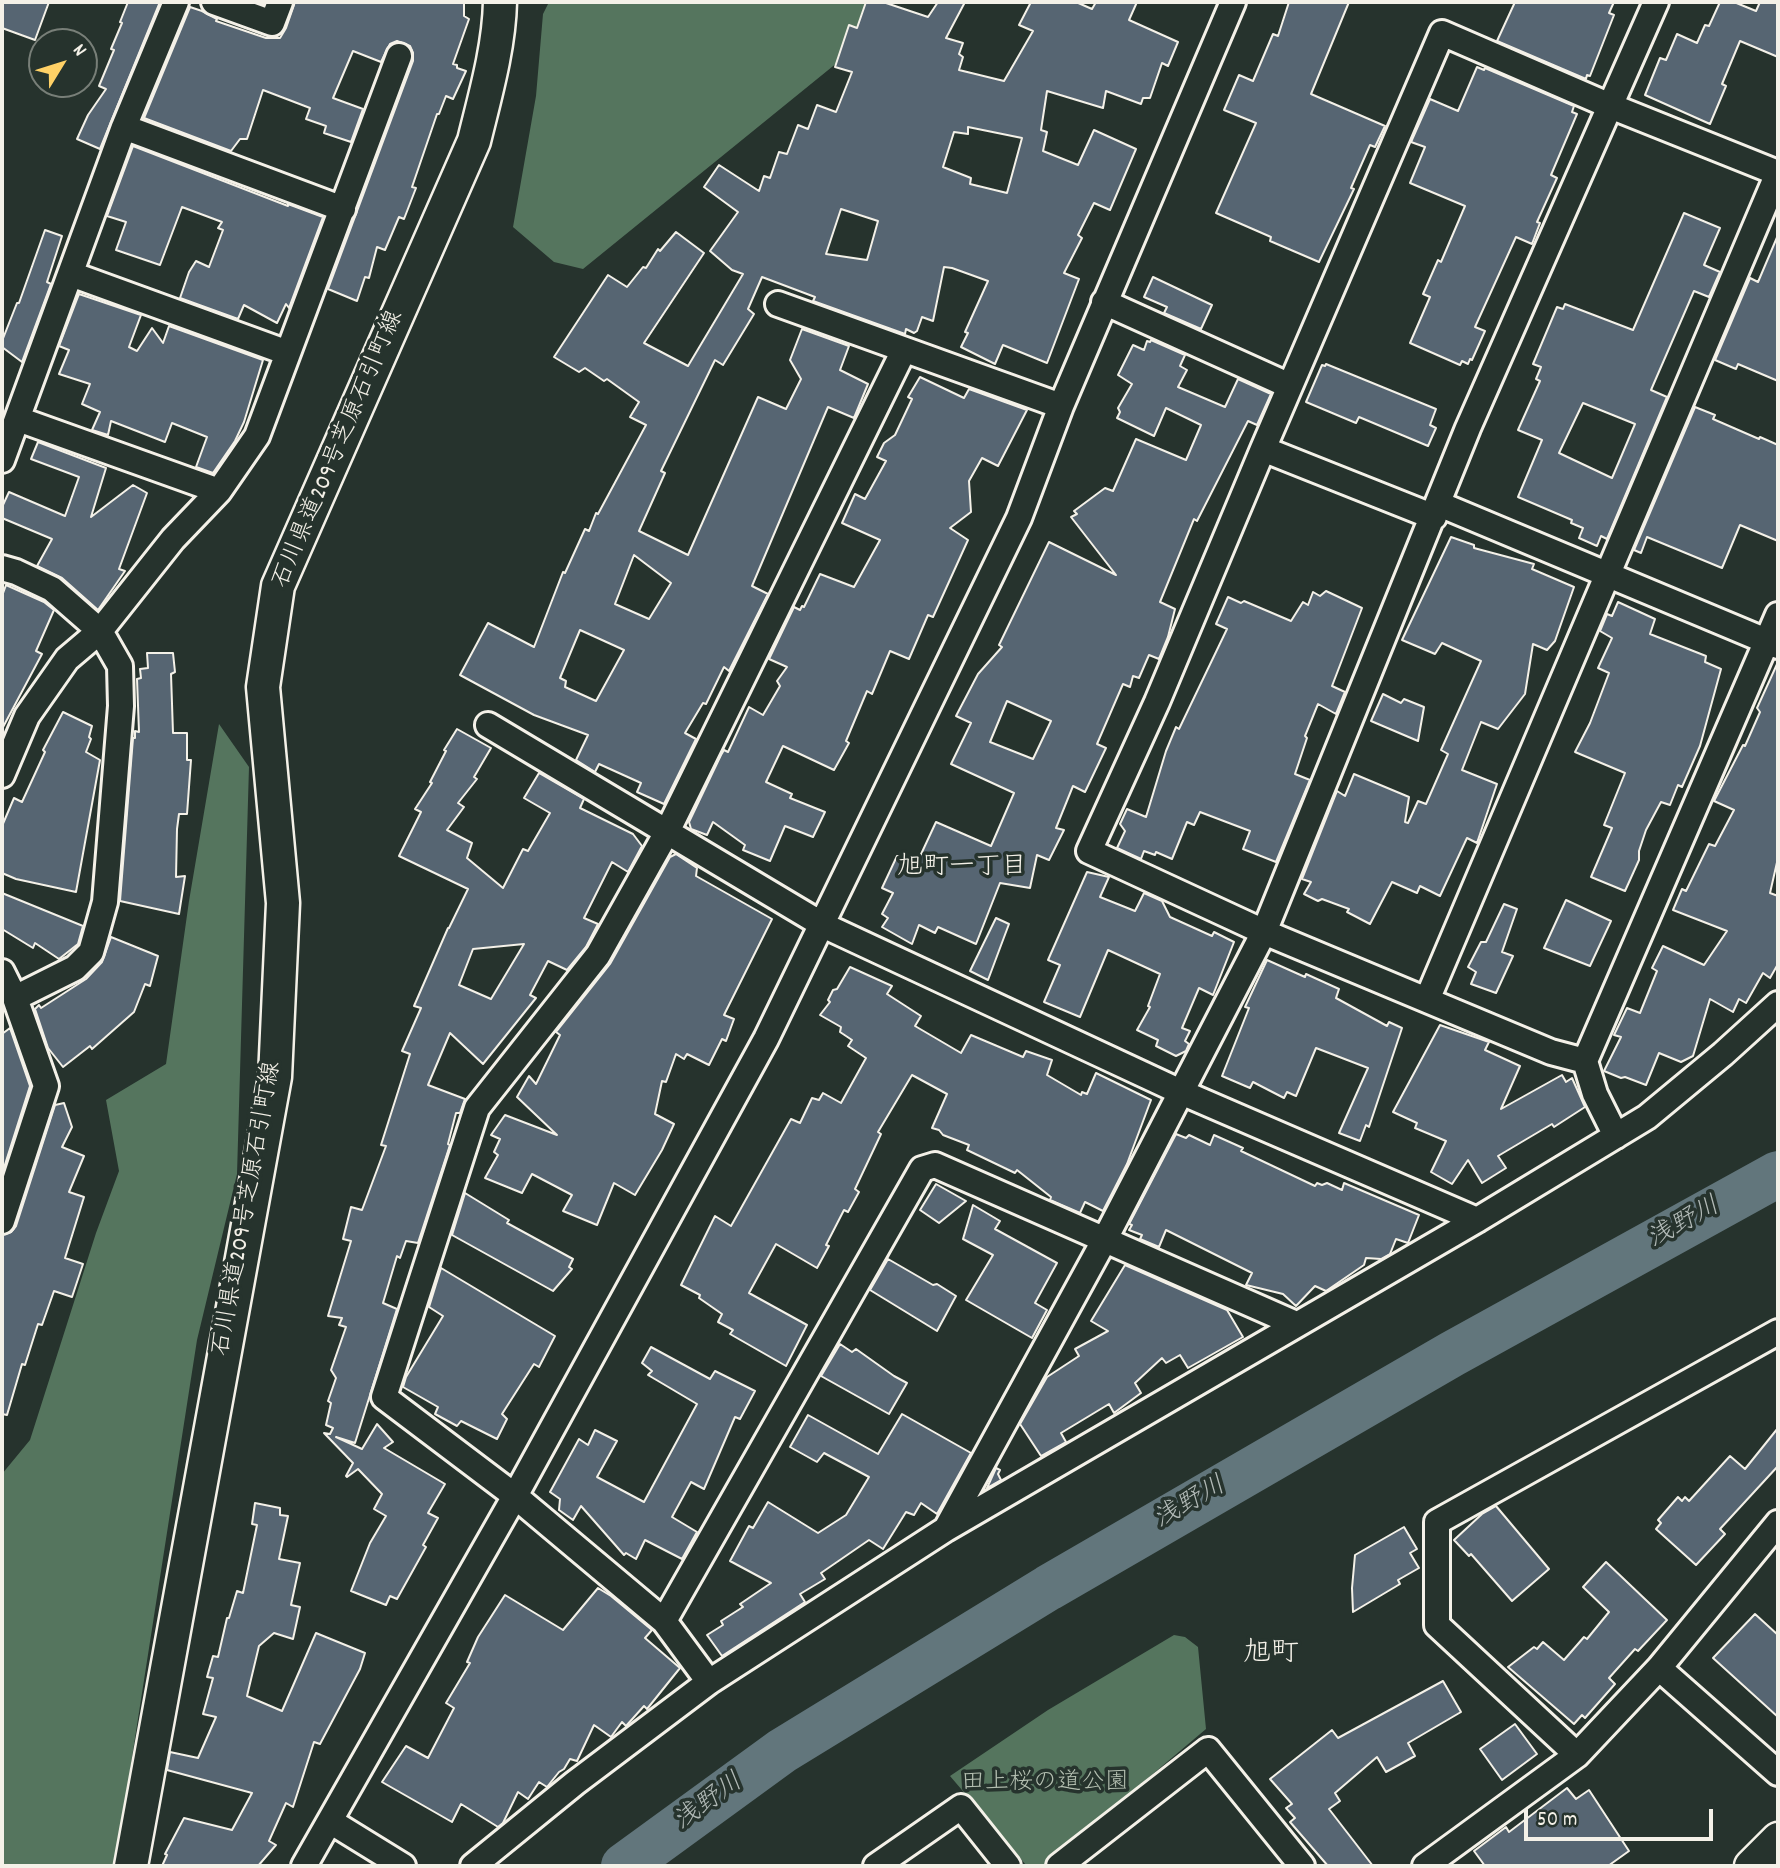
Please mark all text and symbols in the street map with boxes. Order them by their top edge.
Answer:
north arrow [28,28,98,98]
text: N [65,39,92,63]
street label: 石川県道209号芝原石引町線 [268,307,412,593]
district label: 旭町一丁目 [897,853,1027,885]
street label: 石川県道209号芝原石引町線 [209,1059,289,1359]
water label: 浅野川 [1643,1192,1727,1258]
water label: 浅野川 [1149,1472,1233,1538]
district label: 旭町 [1243,1639,1299,1673]
water label: 浅野川 [669,1768,751,1840]
park label: 田上桜の道公園 [961,1771,1129,1799]
scale bar [1528,1794,1717,1838]
text: 50 m [1537,1806,1577,1836]

